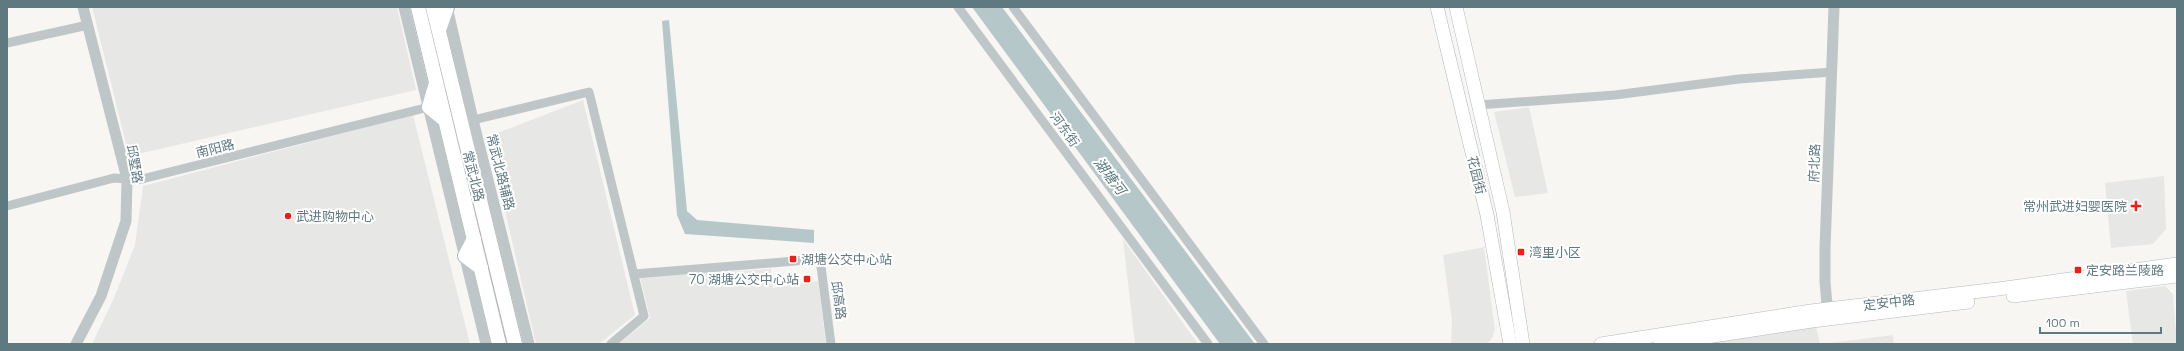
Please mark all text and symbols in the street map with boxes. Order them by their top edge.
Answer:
street label: 河东街 [1046,109,1083,150]
street label: 常武北路辅路 [483,132,518,212]
street label: 南阳路 [194,136,236,161]
street label: 邱墅路 [123,143,146,185]
street label: 府北路 [1805,143,1824,183]
street label: 常武北路 [459,149,488,203]
water label: 湖塘河 [1090,154,1132,201]
street label: 花园街 [1464,154,1489,196]
place label: 常州武进妇婴医院 [2023,198,2127,215]
marker: 常州武进妇婴医院 [2130,200,2142,212]
place label: 武进购物中心 [296,208,374,225]
marker: 武进购物中心 [283,211,293,221]
place label: 湾里小区 [1529,244,1581,261]
marker: 湾里小区 [1516,247,1526,257]
place label: 湖塘公交中心站 [801,251,892,268]
marker: 湖塘公交中心站 [788,254,798,264]
place label: 定安路兰陵路 [2086,262,2164,279]
marker: 定安路兰陵路 [2073,265,2083,275]
place label: 70 湖塘公交中心站 [689,271,799,288]
marker: 70 湖塘公交中心站 [802,274,812,284]
street label: 邱高路 [827,280,850,321]
street label: 定安中路 [1862,291,1916,314]
scale bar [2040,309,2161,335]
text: 100 m [2046,315,2080,331]

